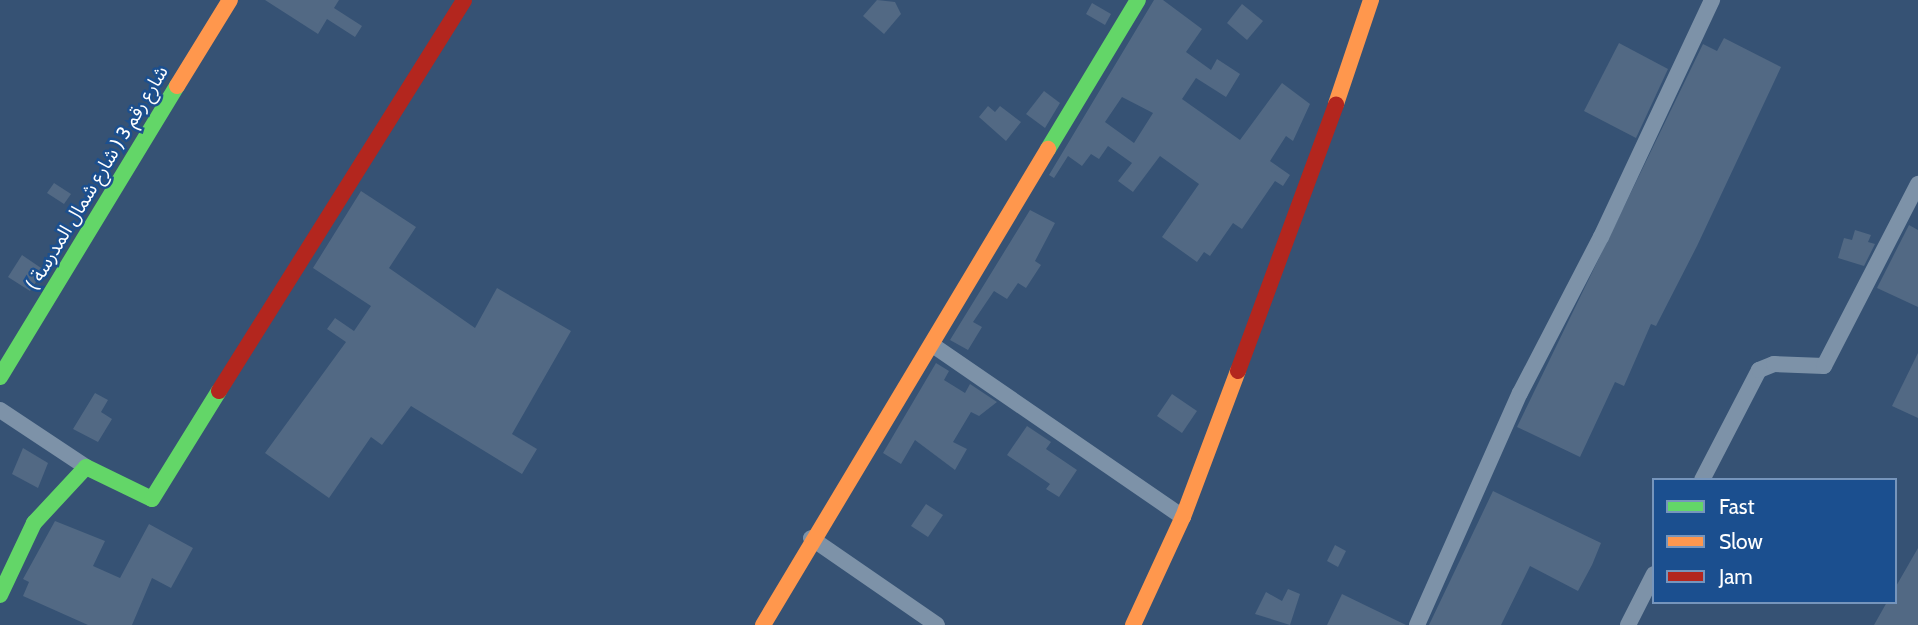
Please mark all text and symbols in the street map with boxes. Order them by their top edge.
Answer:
street label: شارع رقم 3 ( شارع شمال المدرسة ) [21,62,173,294]
legend [1652,478,1897,604]
text: Fast [1719,494,1755,519]
text: Slow [1719,529,1763,554]
text: Jam [1719,564,1753,589]

